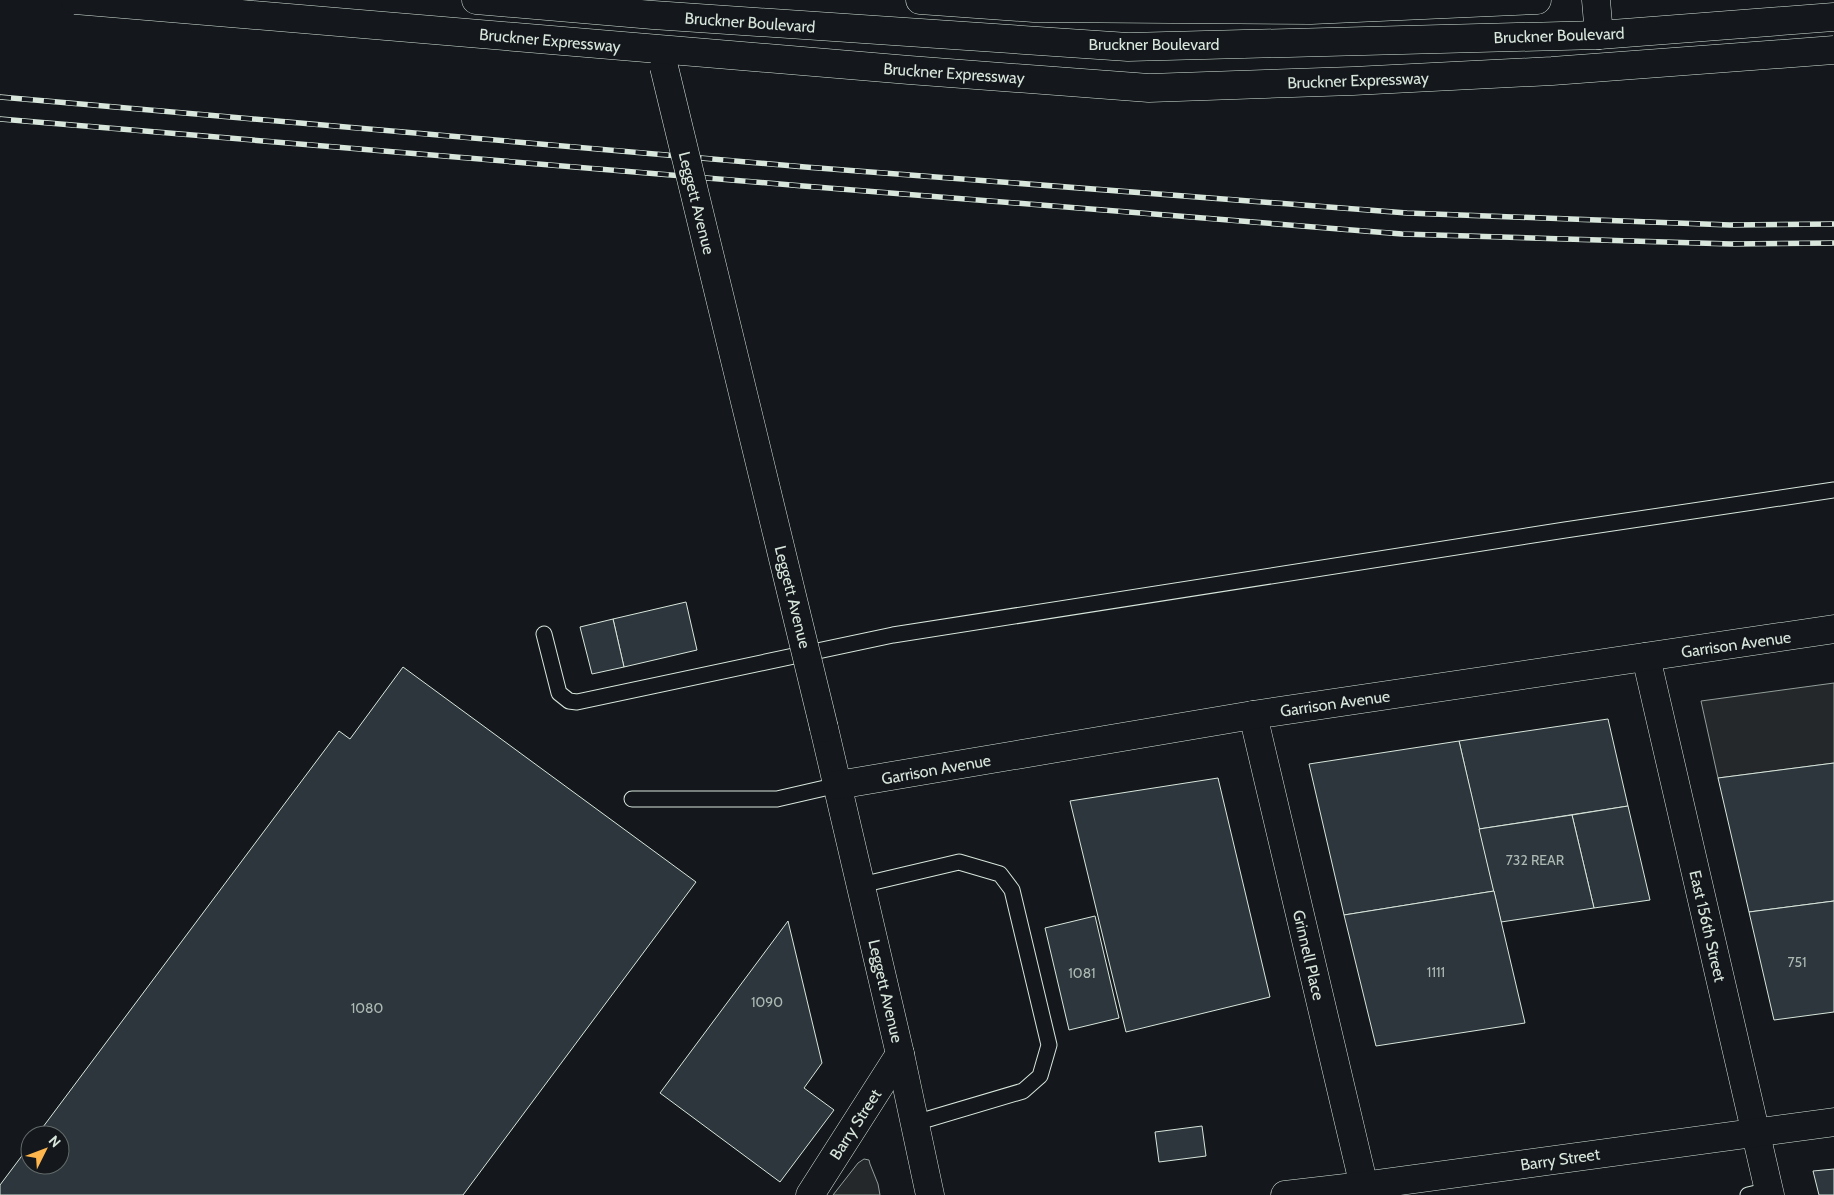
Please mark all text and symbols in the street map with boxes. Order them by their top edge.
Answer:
street label: Bruckner Boulevard [684,8,816,37]
street label: Bruckner Boulevard [1493,24,1625,47]
street label: Bruckner Expressway [479,25,621,56]
street label: Bruckner Boulevard [1089,35,1219,54]
street label: Bruckner Expressway [883,59,1025,88]
street label: Bruckner Expressway [1287,69,1429,92]
street label: Leggett Avenue [675,150,718,257]
street label: Leggett Avenue [771,544,814,651]
street label: Garrison Avenue [1680,627,1792,662]
street label: Garrison Avenue [1279,686,1391,721]
street label: Garrison Avenue [880,751,992,788]
house number: 732 REAR [1506,851,1565,869]
street label: East 156th Street [1685,868,1730,984]
street label: Grinnell Place [1289,908,1328,1002]
street label: Leggett Avenue [864,938,907,1045]
house number: 751 [1787,953,1807,971]
house number: 1111 [1427,963,1445,981]
house number: 1081 [1068,964,1096,982]
house number: 1090 [751,993,783,1011]
house number: 1080 [351,999,384,1017]
street label: Barry Street [826,1085,886,1163]
north arrow [20,1125,70,1175]
text: N [45,1132,65,1151]
street label: Barry Street [1519,1144,1602,1174]

